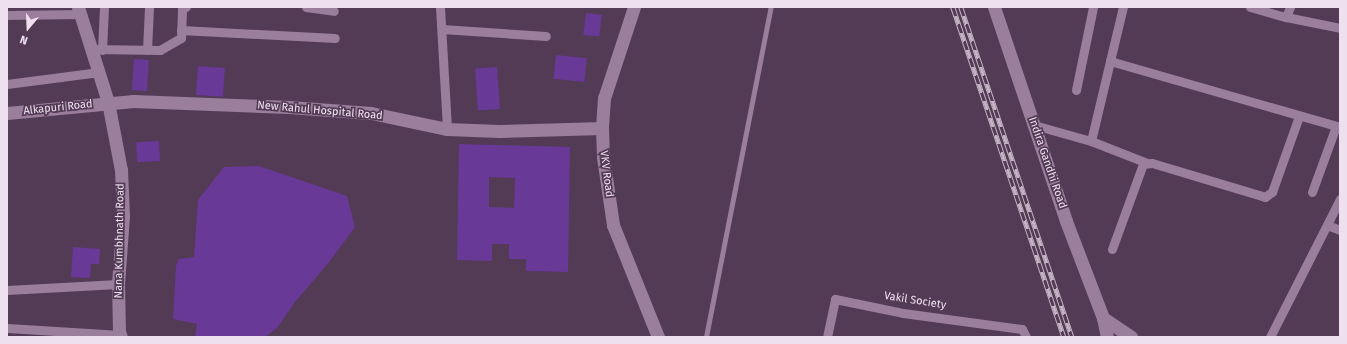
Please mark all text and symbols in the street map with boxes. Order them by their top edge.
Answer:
north arrow [8,8,48,48]
text: N [18,32,30,47]
street label: Alkapuri Road [23,98,93,118]
street label: New Rahul Hospital Road [257,99,383,123]
street label: Indira Gandhi Road [1025,116,1069,210]
street label: VKV Road [597,150,615,198]
street label: Nana Kumbhnath Road [112,183,128,299]
street label: Vakil Society [883,290,947,312]

